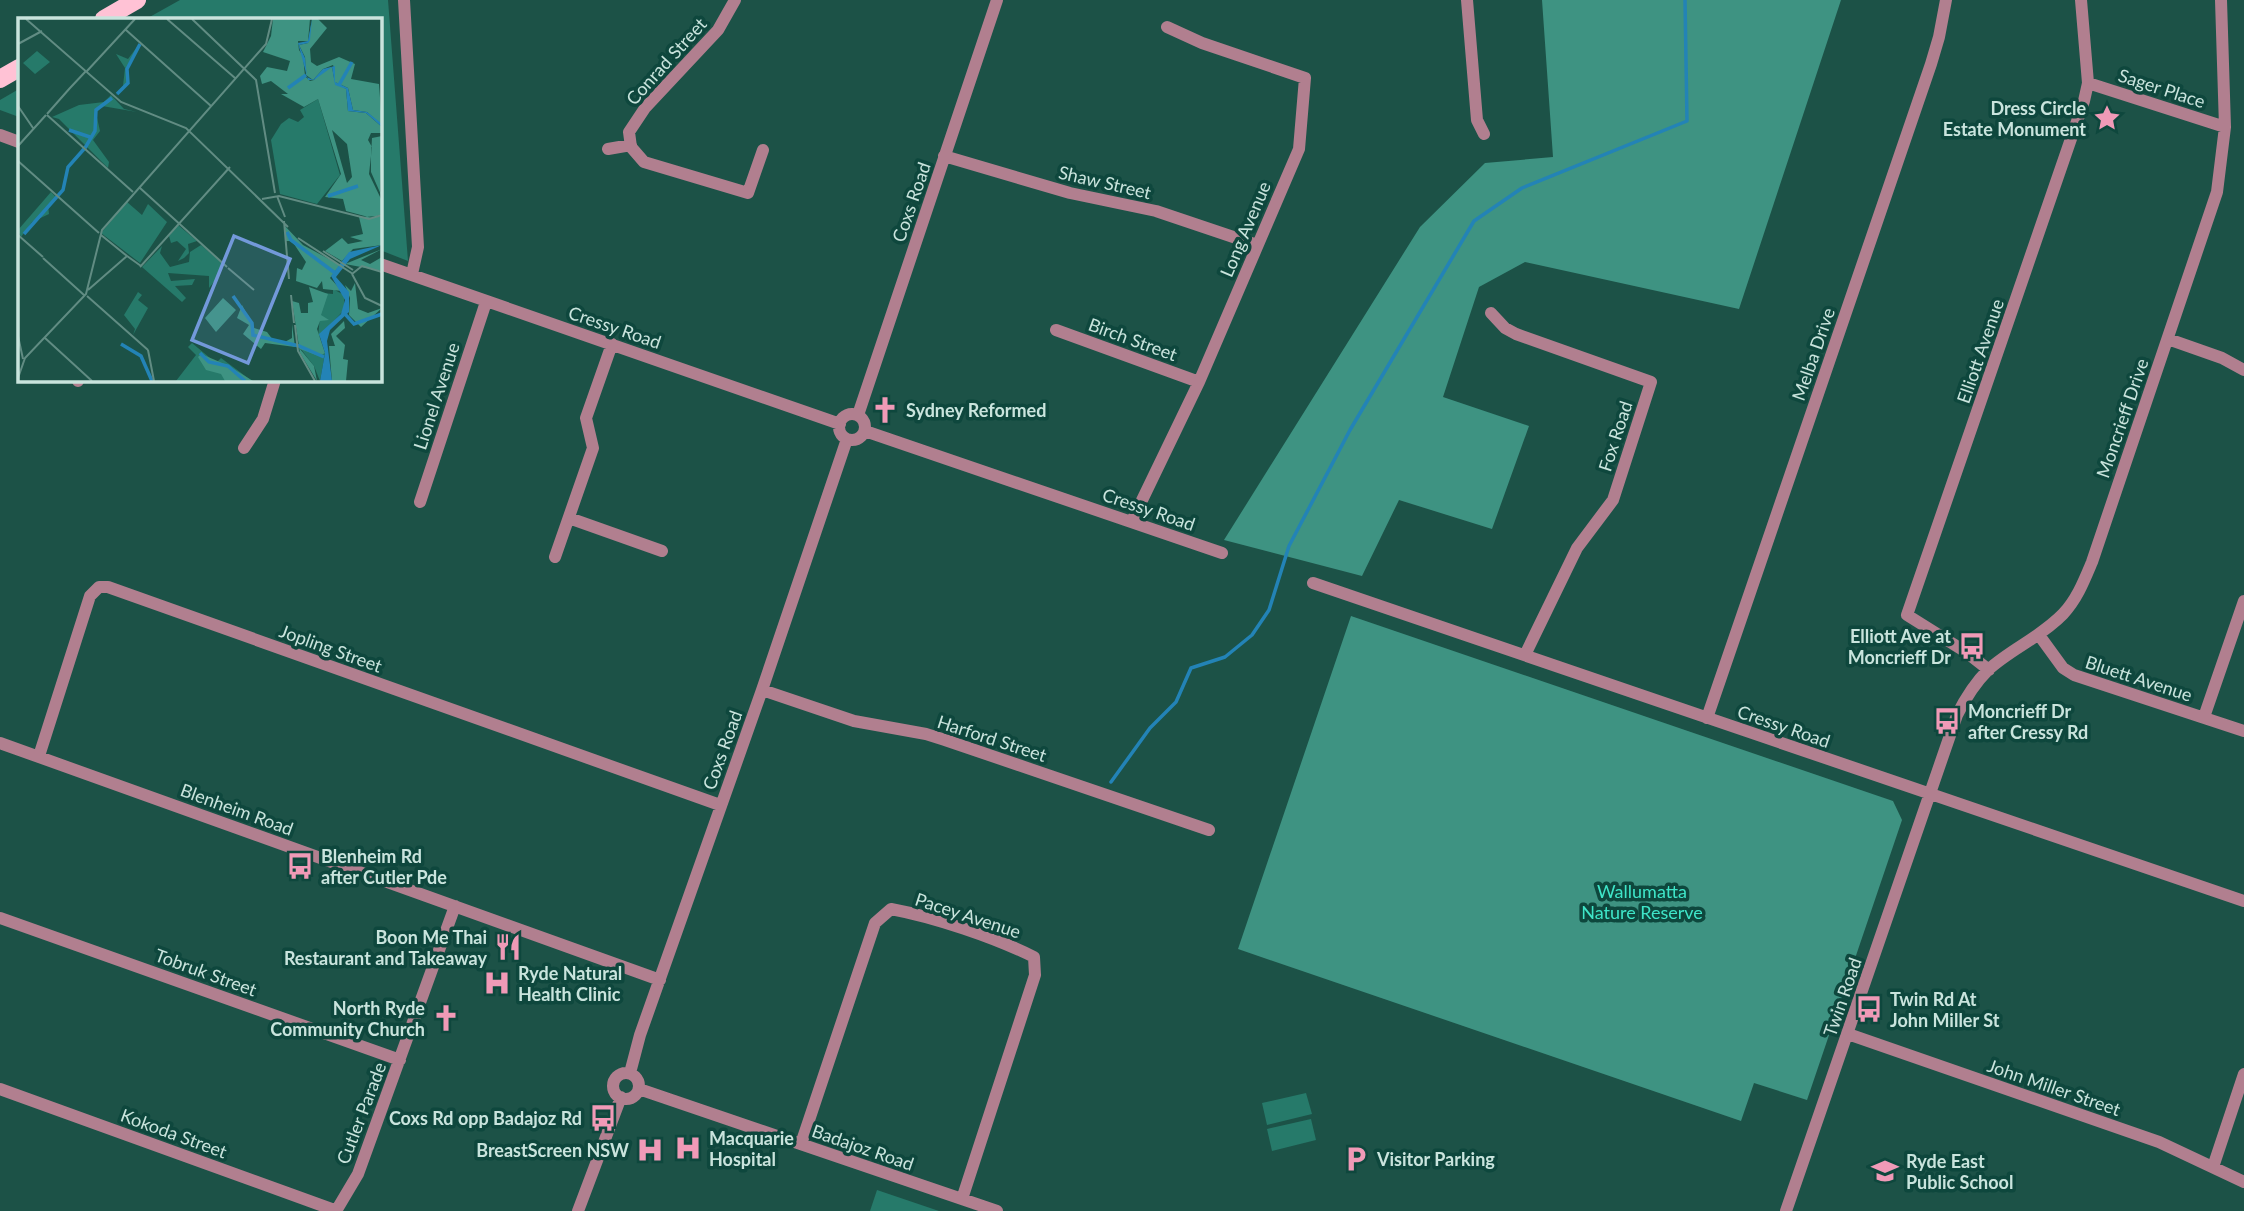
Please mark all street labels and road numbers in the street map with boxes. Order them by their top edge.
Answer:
street label: Conrad Street [621,13,711,109]
street label: Sager Place [2116,64,2208,112]
street label: Coxs Road [887,159,935,245]
street label: Shaw Street [1057,161,1154,203]
street label: Long Avenue [1215,178,1275,280]
street label: Elliott Avenue [1952,296,2008,406]
street label: Cressy Road [566,301,664,353]
street label: Melba Drive [1787,305,1839,403]
street label: Birch Street [1086,313,1181,365]
street label: Lionel Avenue [408,340,464,452]
street label: Moncrieff Drive [2091,355,2153,481]
street label: Fox Road [1593,398,1637,474]
street label: Cressy Road [1100,483,1198,535]
street label: Jopling Street [277,619,386,677]
street label: Bluett Avenue [2083,650,2195,706]
street label: Cressy Road [1735,700,1833,752]
street label: Coxs Road [697,707,747,793]
street label: Harford Street [935,710,1050,766]
street label: Blenheim Road [178,778,296,840]
street label: Pacey Avenue [912,888,1024,942]
street label: Tobruk Street [152,943,260,1001]
street label: Twin Road [1818,955,1866,1039]
street label: John Miller Street [1985,1054,2124,1120]
street label: Cutler Parade [332,1059,390,1167]
street label: Kokoda Street [118,1104,231,1163]
street label: Badajoz Road [809,1119,917,1175]

